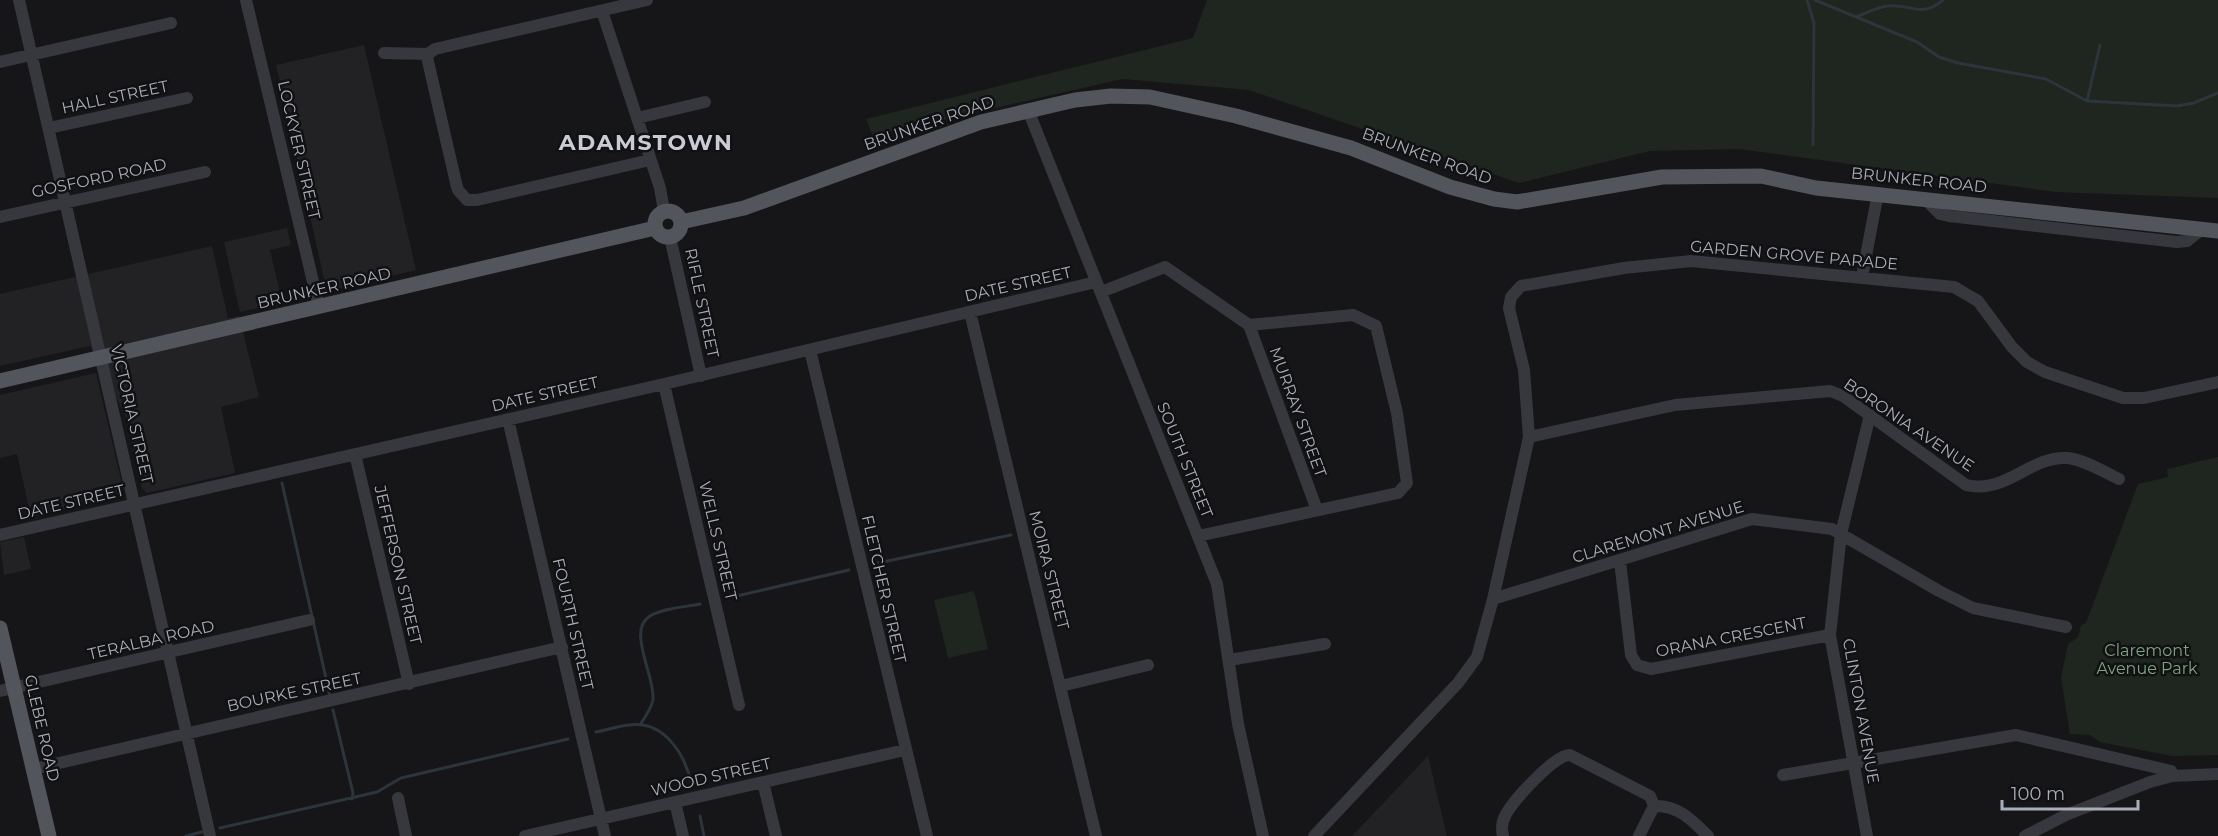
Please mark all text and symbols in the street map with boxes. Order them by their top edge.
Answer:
street label: HALL STREET [60,76,171,118]
street label: LOCKYER STREET [274,79,324,222]
street label: BRUNKER ROAD [861,92,997,154]
street label: BRUNKER ROAD [1360,124,1494,188]
district label: ADAMSTOWN [558,129,733,156]
street label: GOSFORD ROAD [30,154,168,202]
street label: BRUNKER ROAD [1850,163,1988,197]
street label: GARDEN GROVE PARADE [1689,236,1899,274]
street label: RIFLE STREET [681,246,723,360]
street label: DATE STREET [963,262,1074,306]
street label: BRUNKER ROAD [255,263,393,313]
street label: VICTORIA STREET [107,342,157,486]
street label: MURRAY STREET [1266,344,1331,480]
street label: DATE STREET [490,372,601,416]
street label: BORONIA AVENUE [1840,374,1978,476]
street label: SOUTH STREET [1153,399,1217,521]
street label: WELLS STREET [695,479,741,603]
street label: DATE STREET [16,480,127,524]
street label: JEFFERSON STREET [370,483,426,647]
street label: CLAREMONT AVENUE [1570,497,1746,567]
street label: MOIRA STREET [1025,509,1073,632]
street label: FLETCHER STREET [858,513,910,666]
street label: FOURTH STREET [549,556,598,693]
street label: ORANA CRESCENT [1654,613,1809,661]
street label: TERALBA ROAD [86,616,216,664]
street label: CLINTON AVENUE [1839,637,1883,785]
park label: Claremont Avenue Park [2096,641,2198,678]
street label: BOURKE STREET [225,668,364,716]
street label: GLEBE ROAD [20,673,64,783]
street label: WOOD STREET [649,754,774,800]
scale bar [2002,773,2138,811]
text: 100 m [2011,783,2065,805]

